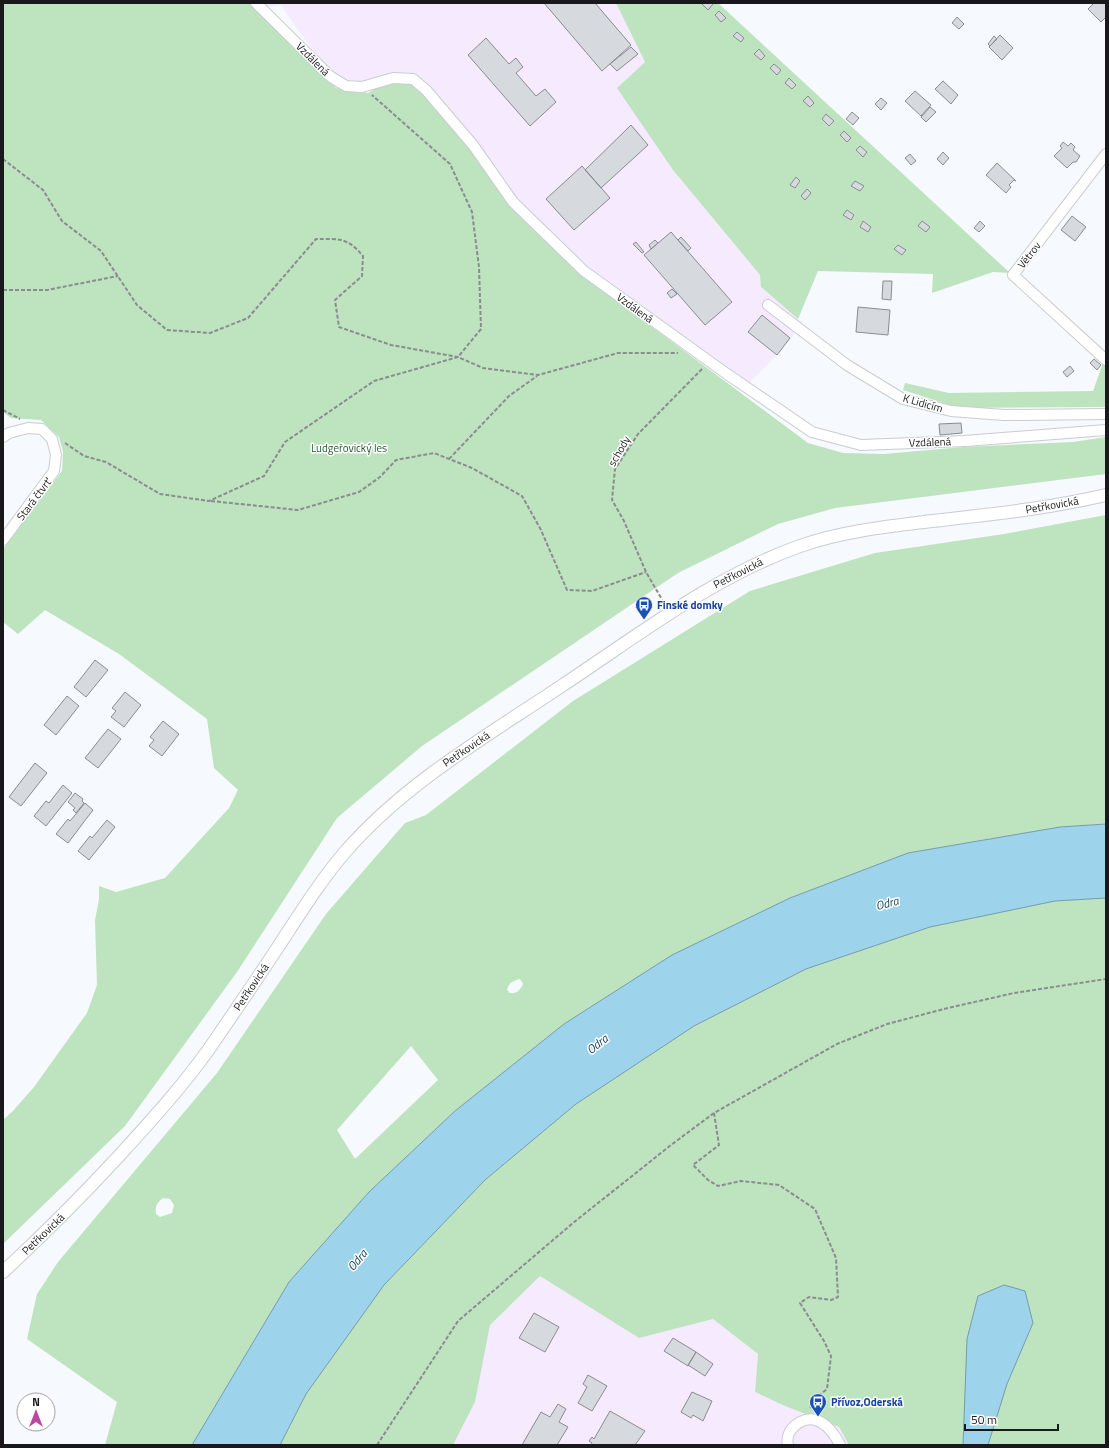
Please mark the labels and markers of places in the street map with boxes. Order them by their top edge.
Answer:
bus stop icon: Finské domky [634,595,654,620]
place label: Finské domky [657,597,723,613]
bus stop icon: Přívoz,Oderská [808,1392,828,1417]
place label: Přívoz,Oderská [831,1394,903,1410]

